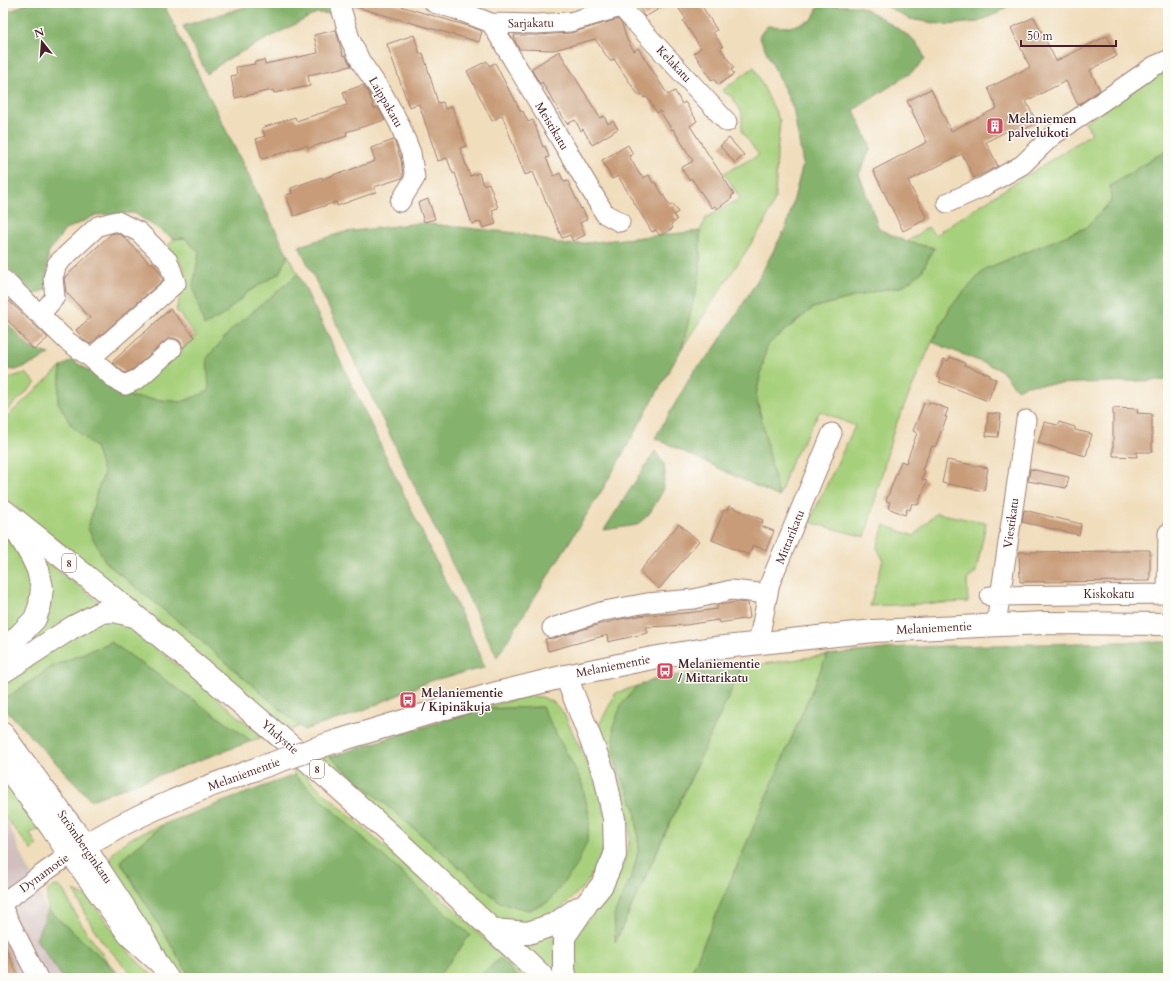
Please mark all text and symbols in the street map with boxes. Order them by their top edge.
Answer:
street label: Sarjakatu [508,15,555,31]
north arrow [22,22,62,62]
scale bar [1021,22,1116,48]
text: N [32,24,46,41]
text: 50 m [1027,28,1054,44]
street label: Kelakatu [653,42,695,86]
street label: Laippakatu [365,74,407,131]
street label: Meistikatu [531,99,573,153]
place label: Melaniemen palvelukoti [1008,111,1077,141]
building icon: Melaniemen palvelukoti [985,116,1005,136]
street label: Viestikatu [1000,496,1023,549]
street label: Mittarikatu [772,507,808,567]
road number: 8 [62,554,76,572]
street label: Kiskokatu [1083,586,1135,602]
street label: Melaniementie [896,618,972,638]
street label: Melaniementie [574,651,652,681]
place label: Melaniementie / Mittarikatu [678,656,760,686]
bus stop icon: Melaniementie / Mittarikatu [655,661,675,681]
place label: Melaniementie / Kipinäkuja [421,685,503,715]
bus stop icon: Melaniementie / Kipinäkuja [398,690,418,710]
street label: Yhdystie [258,716,302,758]
street label: Melaniementie [206,754,282,794]
road number: 8 [310,760,324,778]
street label: Strömberginkatu [54,807,116,887]
street label: Dynamotie [16,850,72,896]

